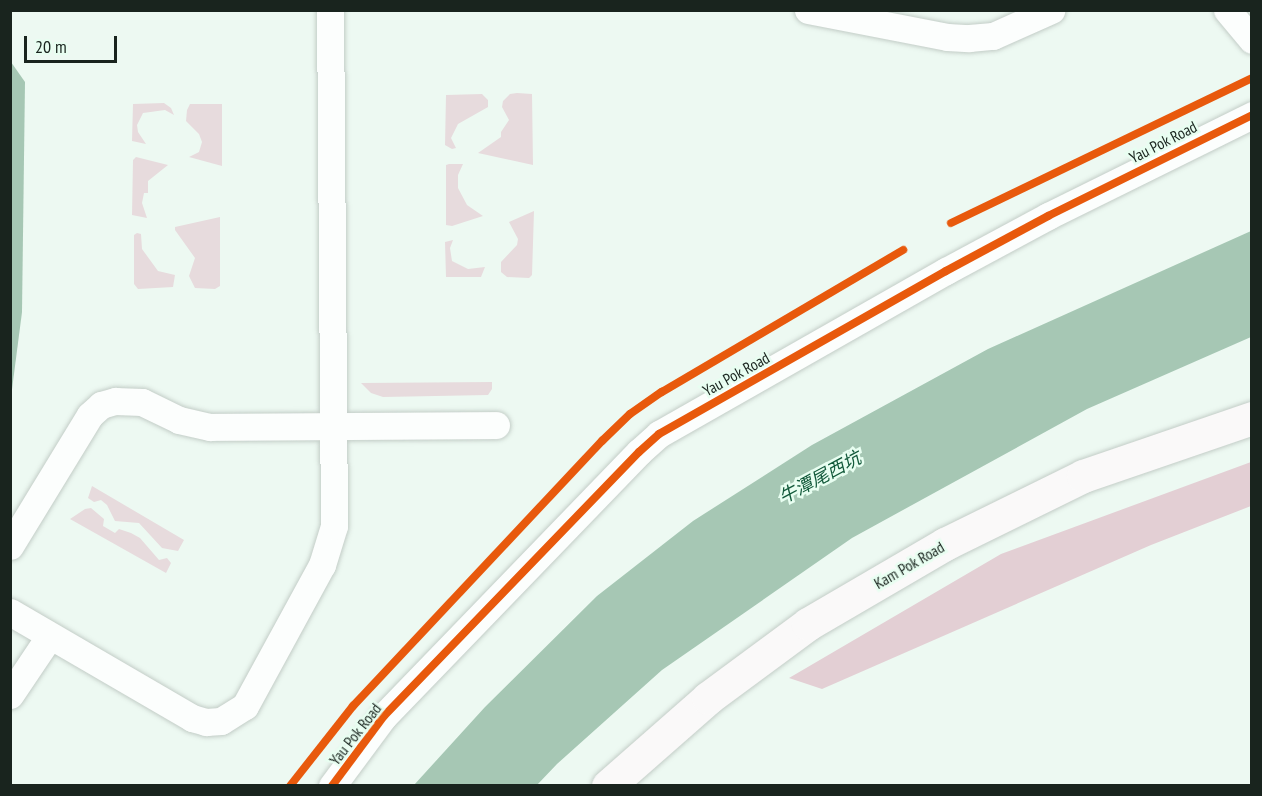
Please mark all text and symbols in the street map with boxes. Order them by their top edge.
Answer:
scale bar [27,24,120,62]
text: 20 m [35,35,67,58]
street label: Yau Pok Road [1126,117,1200,167]
street label: Yau Pok Road [699,348,773,400]
water label: 牛潭尾西坑 [775,447,865,509]
street label: Kam Pok Road [870,537,948,593]
street label: Yau Pok Road [325,699,385,769]

